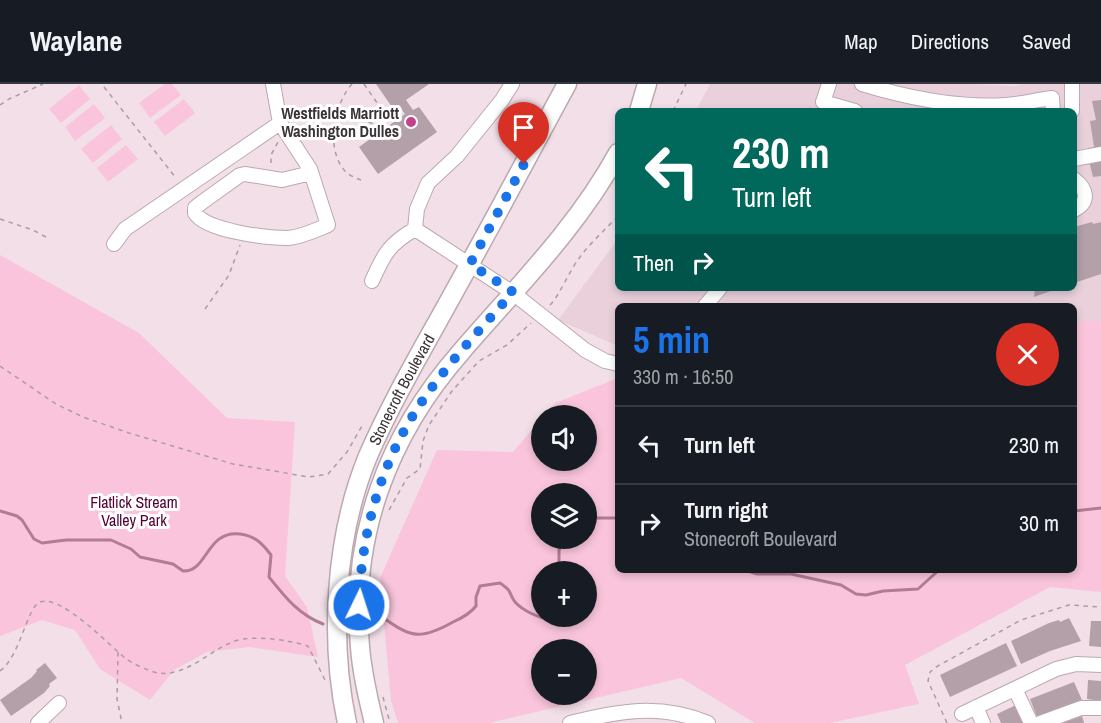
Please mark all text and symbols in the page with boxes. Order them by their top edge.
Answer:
text: Waylane [30,22,122,60]
text: Map [844,27,878,56]
text: Directions [911,27,989,56]
text: Saved [1022,27,1071,56]
place label: Westfields Marriott Washington Dulles [281,102,400,142]
pin [498,102,549,164]
icon: arrive [507,111,540,144]
marker: Westfields Marriott Washington Dulles [404,115,418,129]
text: 230 m [732,125,830,181]
icon: left [633,132,711,210]
text: Turn left [732,179,811,215]
icon: right [686,246,719,279]
text: Then [633,248,674,278]
text: 5 min [633,316,710,364]
button: close [996,323,1059,386]
street label: Stonecroft Boulevard [363,330,440,449]
text: 330 m · 16:50 [633,363,733,390]
map controls [531,405,597,705]
button: sound [531,405,597,471]
icon: left [633,429,666,462]
text: Turn left [684,430,755,460]
text: 230 m [1009,430,1059,460]
button: layers [531,483,597,549]
park label: Flatlick Stream Valley Park [90,491,178,531]
text: Turn right [684,495,768,525]
icon: right [633,507,666,540]
text: 30 m [1019,508,1059,538]
text: Stonecroft Boulevard [684,525,837,552]
button: + [531,561,597,627]
position arrow [327,573,391,637]
button: − [531,639,597,705]

